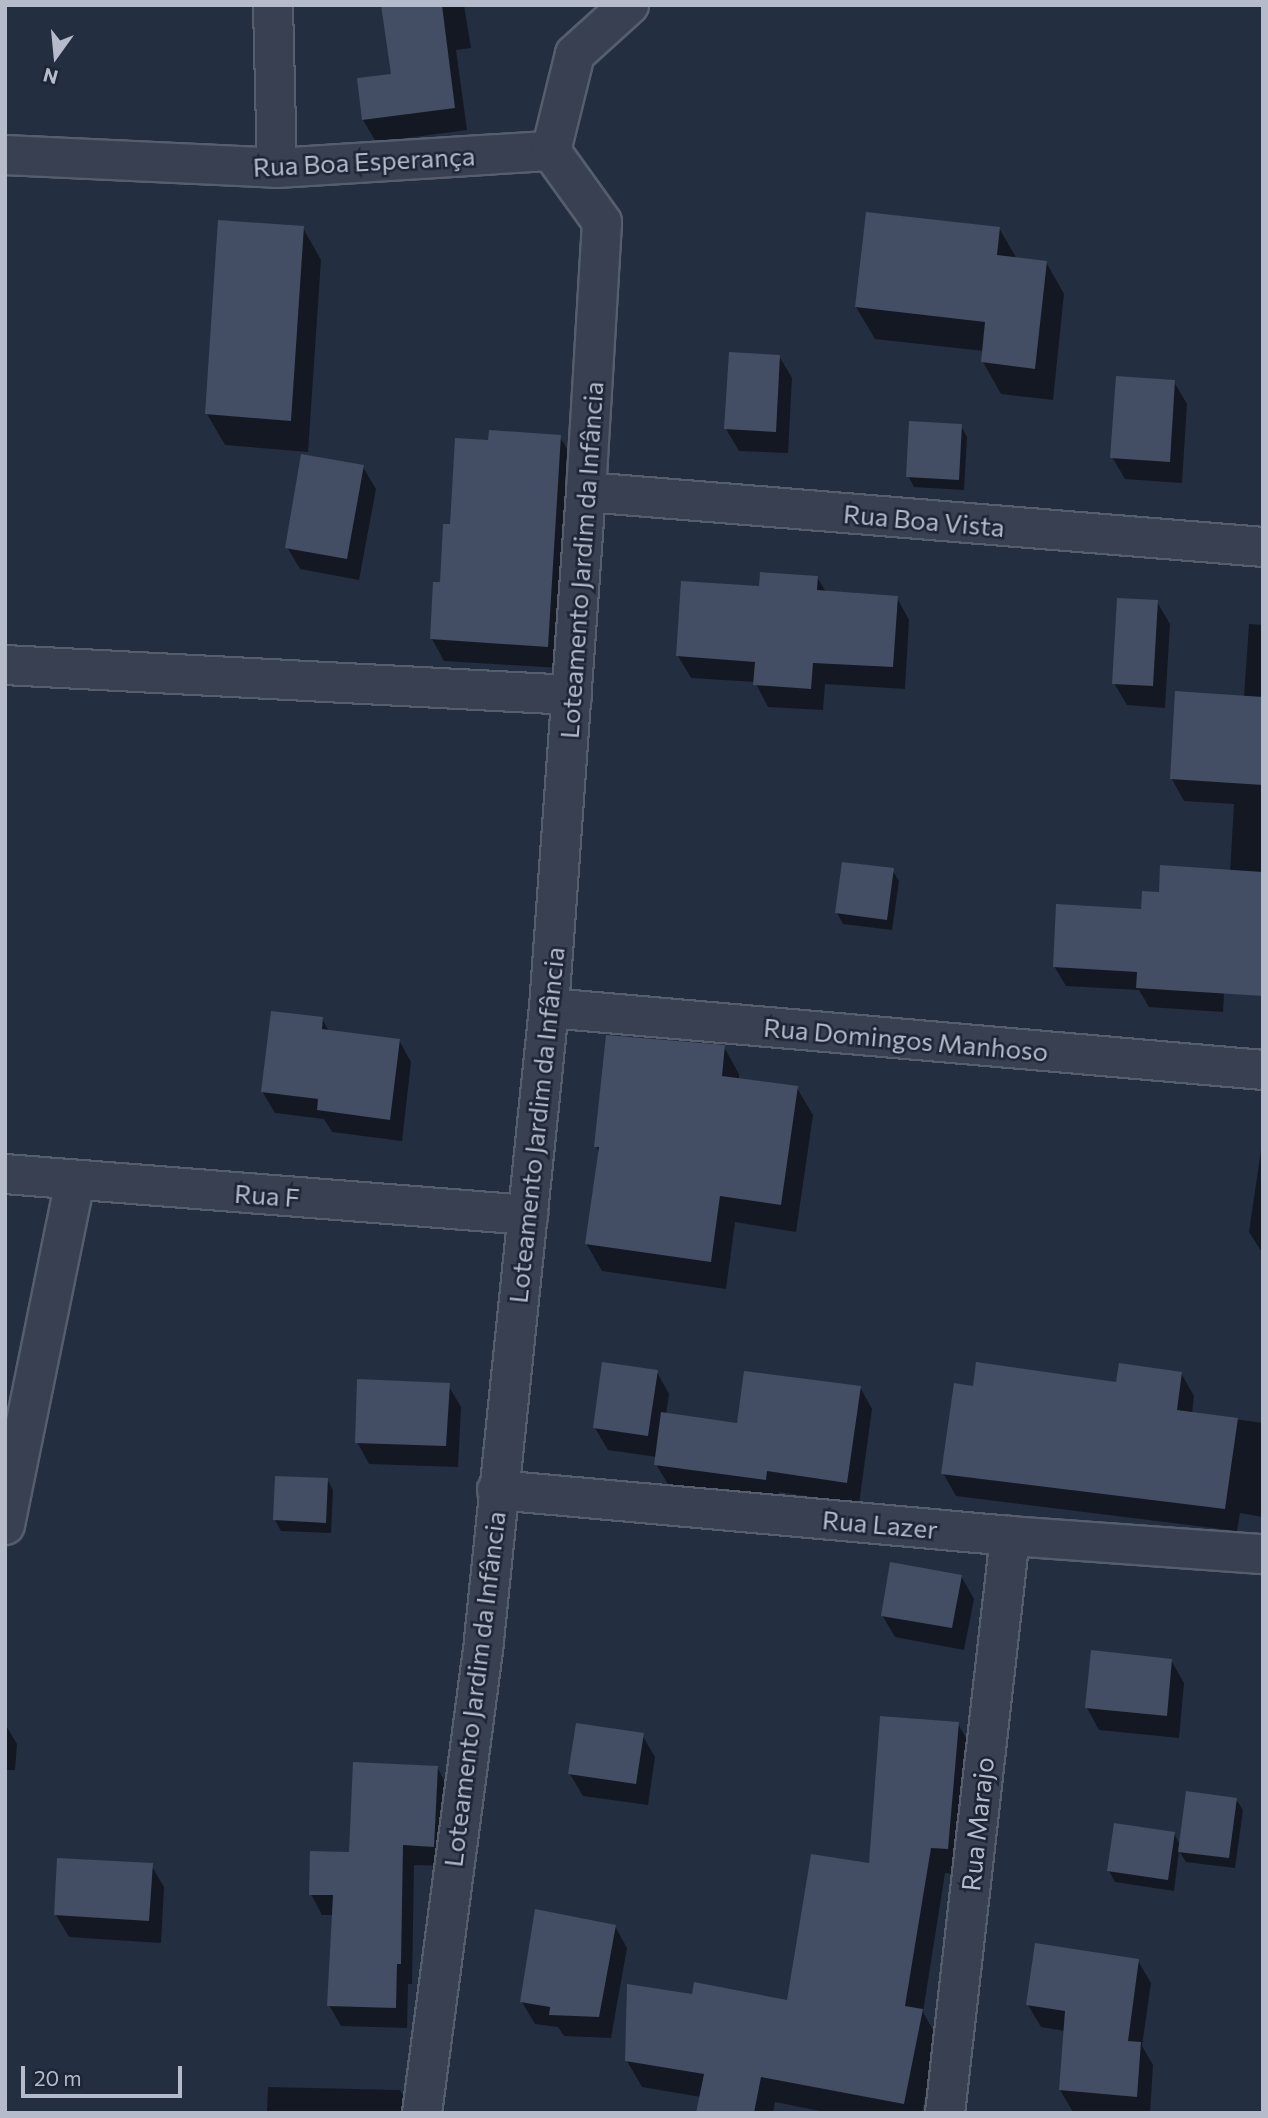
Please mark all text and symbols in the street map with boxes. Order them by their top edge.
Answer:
north arrow [21,21,91,91]
text: N [41,64,60,90]
street label: Rua Boa Esperança [252,140,476,182]
street label: Loteamento Jardim da Infância [553,380,609,740]
street label: Rua Boa Vista [842,497,1006,543]
street label: Loteamento Jardim da Infância [502,945,570,1305]
street label: Rua Domingos Manhoso [762,1011,1050,1067]
street label: Rua F [233,1177,301,1213]
street label: Rua Lazer [821,1503,939,1545]
street label: Loteamento Jardim da Infância [437,1509,511,1869]
street label: Rua Marajo [954,1755,1000,1893]
scale bar [24,2052,186,2096]
text: 20 m [34,2065,82,2090]

